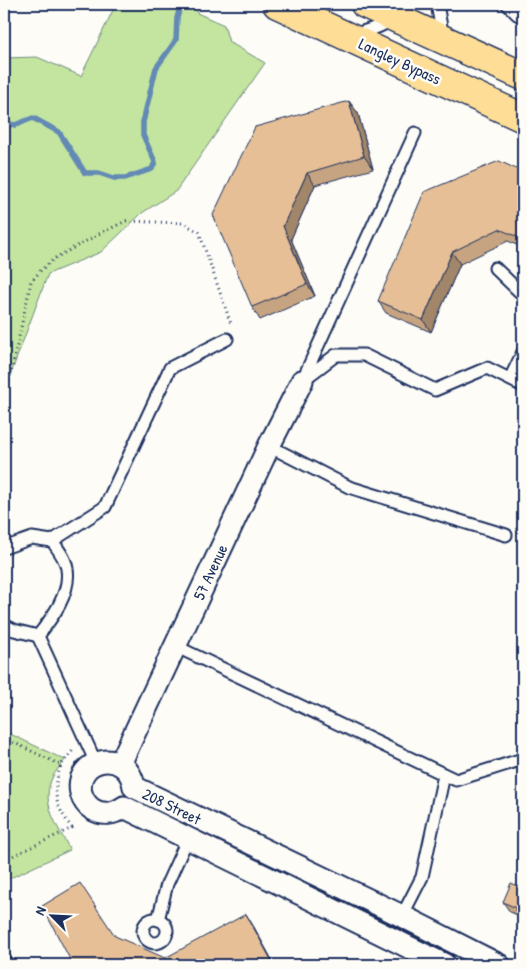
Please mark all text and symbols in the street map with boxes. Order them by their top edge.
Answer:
street label: Langley Bypass [355,32,445,90]
street label: 57 Avenue [188,540,233,603]
street label: 208 Street [139,782,205,830]
north arrow [28,892,78,942]
text: N [29,903,50,918]

